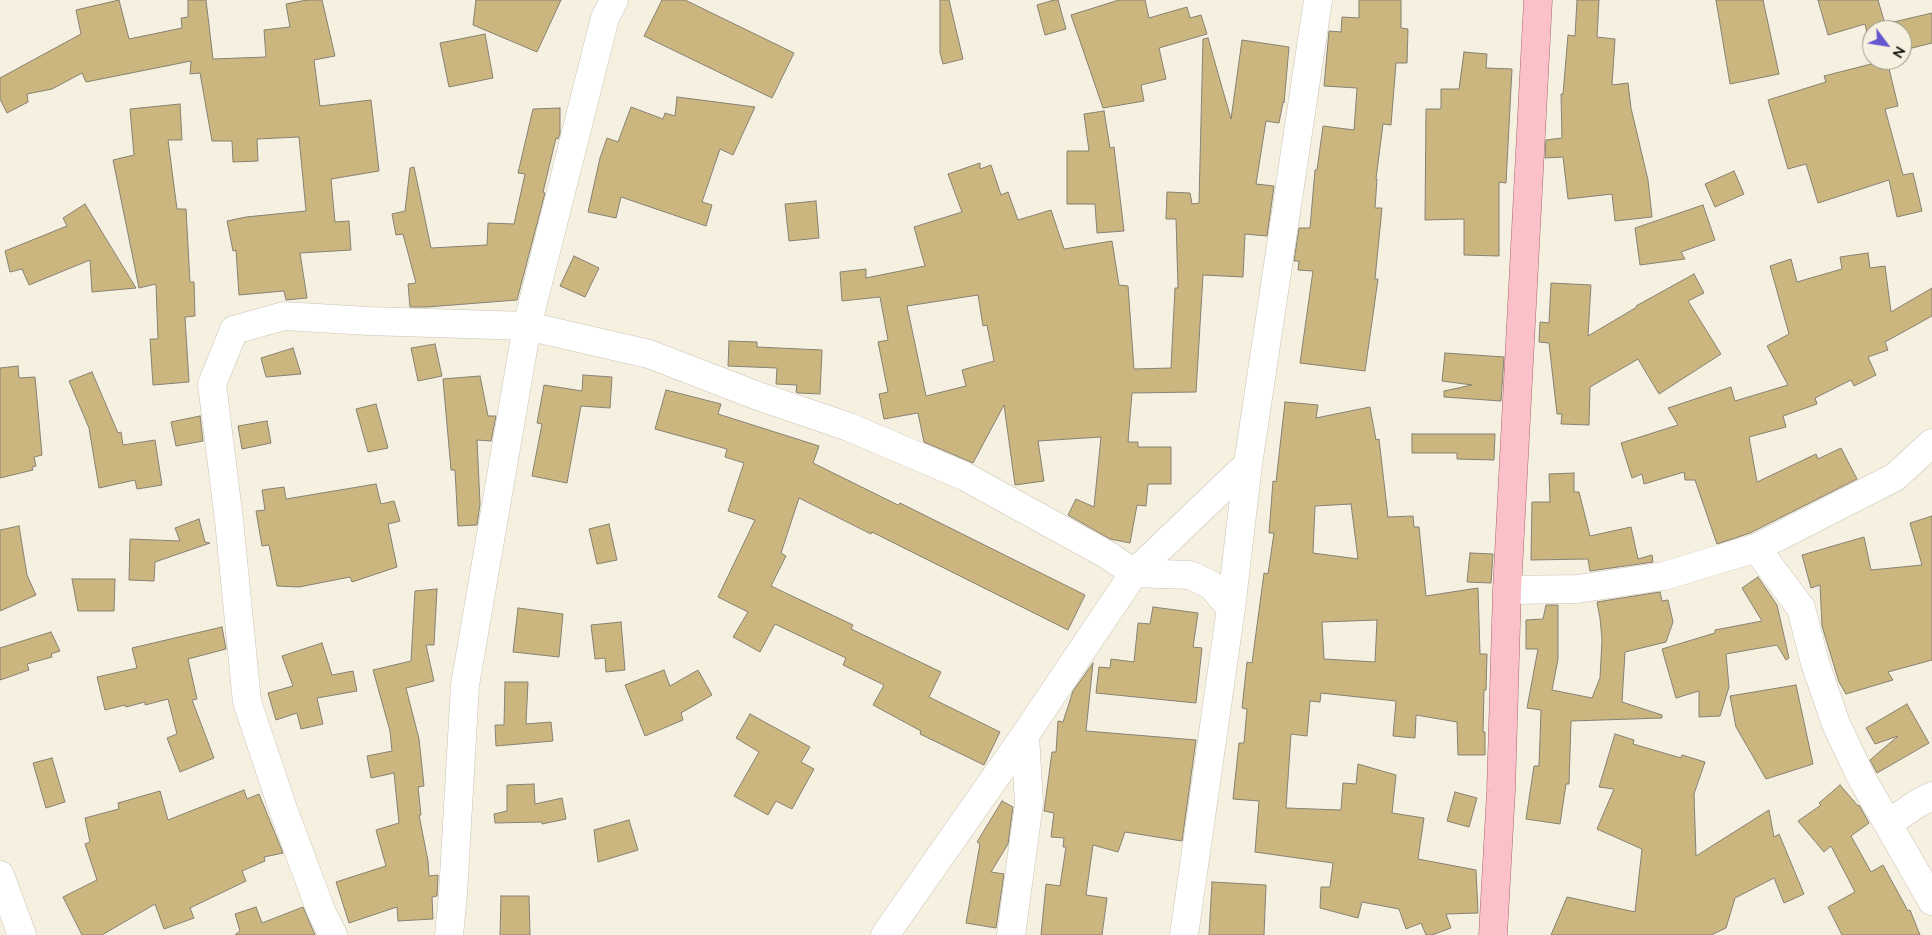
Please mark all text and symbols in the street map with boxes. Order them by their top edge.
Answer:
north arrow [1862,20,1912,70]
text: N [1889,43,1909,61]

